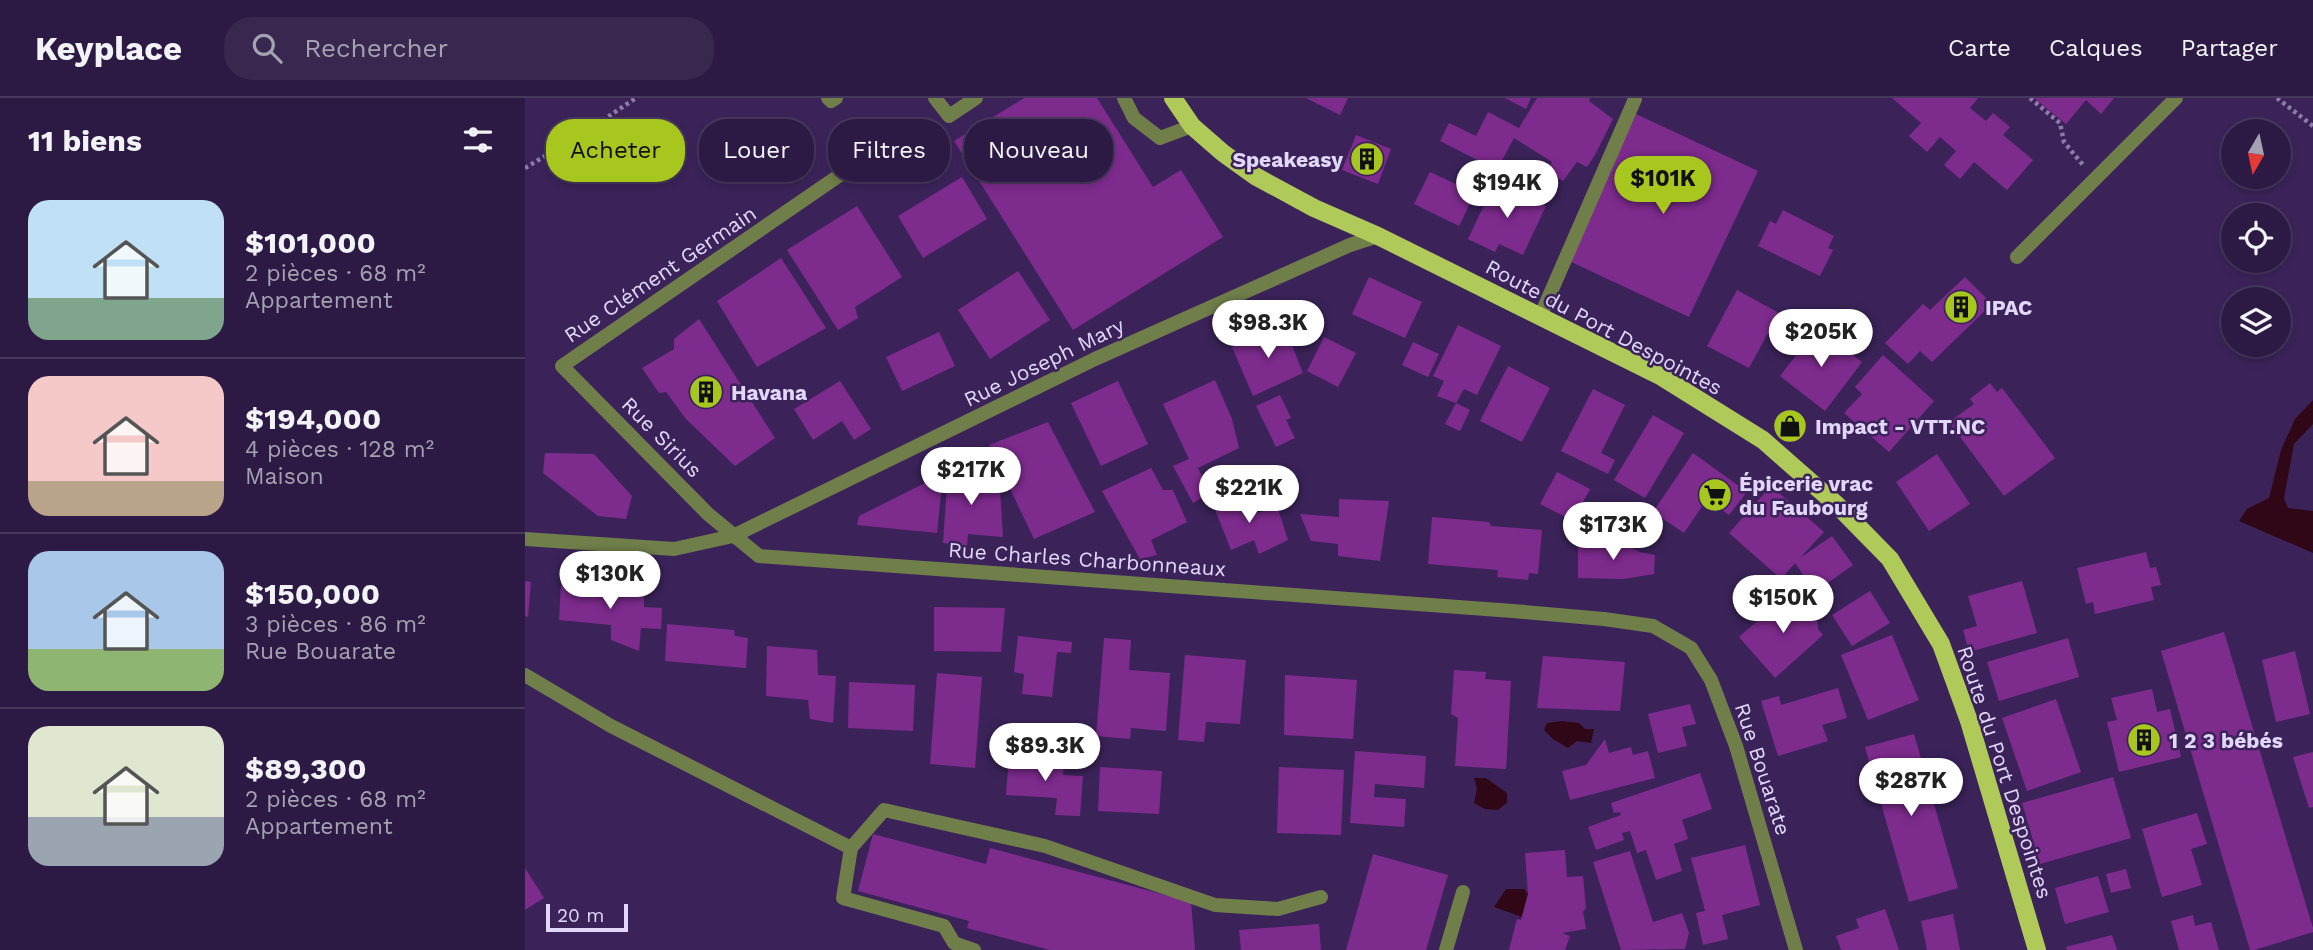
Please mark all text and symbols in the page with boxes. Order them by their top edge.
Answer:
search box [224,17,714,80]
text: Keyplace [35,29,182,68]
icon: search [248,29,286,67]
text: Rechercher [304,33,448,63]
text: Carte [1948,34,2011,62]
text: Calques [2049,34,2143,62]
text: Partager [2181,34,2278,62]
chip: Acheter [546,119,685,182]
chip: Louer [699,119,814,182]
chip: Filtres [828,119,950,182]
chip: Nouveau [964,119,1113,182]
north arrow [2221,119,2291,189]
map controls [2221,119,2291,357]
icon: filters [459,121,497,159]
text: 11 biens [28,123,142,158]
building icon: Speakeasy [1348,140,1386,178]
place label: Speakeasy [1232,147,1343,172]
pin: $101K [1614,156,1712,216]
pin: $194K [1458,160,1556,220]
text: $101K [1630,165,1696,192]
text: $194K [1472,169,1542,196]
street label: Rue Clément Germain [559,200,761,348]
button: locate [2221,203,2291,273]
text: $101,000 [245,225,376,260]
icon: home [84,228,168,312]
street label: Route du Port Despointes [1482,254,1726,400]
text: 2 pièces · 68 m² [245,260,426,287]
text: Appartement [245,287,393,314]
button: layers [2221,287,2291,357]
building icon: IPAC [1942,288,1980,326]
place label: IPAC [1985,295,2032,320]
pin: $98.3K [1211,300,1325,360]
text: $98.3K [1228,309,1308,336]
pin: $205K [1772,310,1870,369]
street label: Rue Joseph Mary [960,312,1128,412]
text: $205K [1785,318,1857,345]
building icon: Havana [687,373,725,411]
place label: Havana [731,380,808,405]
street label: Rue Sirius [617,392,707,482]
text: $194,000 [245,401,381,436]
icon: home [84,404,168,488]
shop icon: Impact - VTT.NC [1771,407,1809,445]
place label: Impact - VTT.NC [1815,414,1985,439]
text: 4 pièces · 128 m² [245,436,434,463]
pin: $217K [922,448,1020,507]
text: $217K [937,456,1005,483]
text: Maison [245,463,324,490]
pin: $221K [1200,466,1298,525]
place label: Épicerie vrac du Faubourg [1739,471,1873,520]
text: $221K [1215,474,1283,501]
supermarket icon: Épicerie vrac du Faubourg [1696,476,1734,514]
pin: $173K [1564,503,1662,562]
text: $173K [1579,511,1647,538]
street label: Rue Charles Charbonneaux [947,537,1227,581]
pin: $130K [561,552,659,611]
text: $130K [575,560,645,587]
pin: $150K [1734,575,1832,635]
text: $150,000 [245,576,380,611]
icon: home [84,579,168,663]
text: $150K [1749,584,1817,611]
text: 3 pièces · 86 m² [245,611,426,638]
text: Rue Bouarate [245,638,396,665]
street label: Route du Port Despointes [1952,643,2058,901]
street label: Rue Bouarate [1730,700,1796,838]
building icon: 1 2 3 bébés [2125,721,2163,759]
pin: $89.3K [988,724,1102,783]
place label: 1 2 3 bébés [2169,728,2283,753]
text: $89.3K [1005,732,1085,759]
text: $89,300 [245,751,366,786]
icon: home [84,754,168,838]
pin: $287K [1862,758,1960,818]
text: $287K [1875,767,1947,794]
text: 2 pièces · 68 m² [245,786,426,813]
text: Appartement [245,813,393,840]
scale bar [546,901,628,933]
text: 20 m [557,904,604,927]

